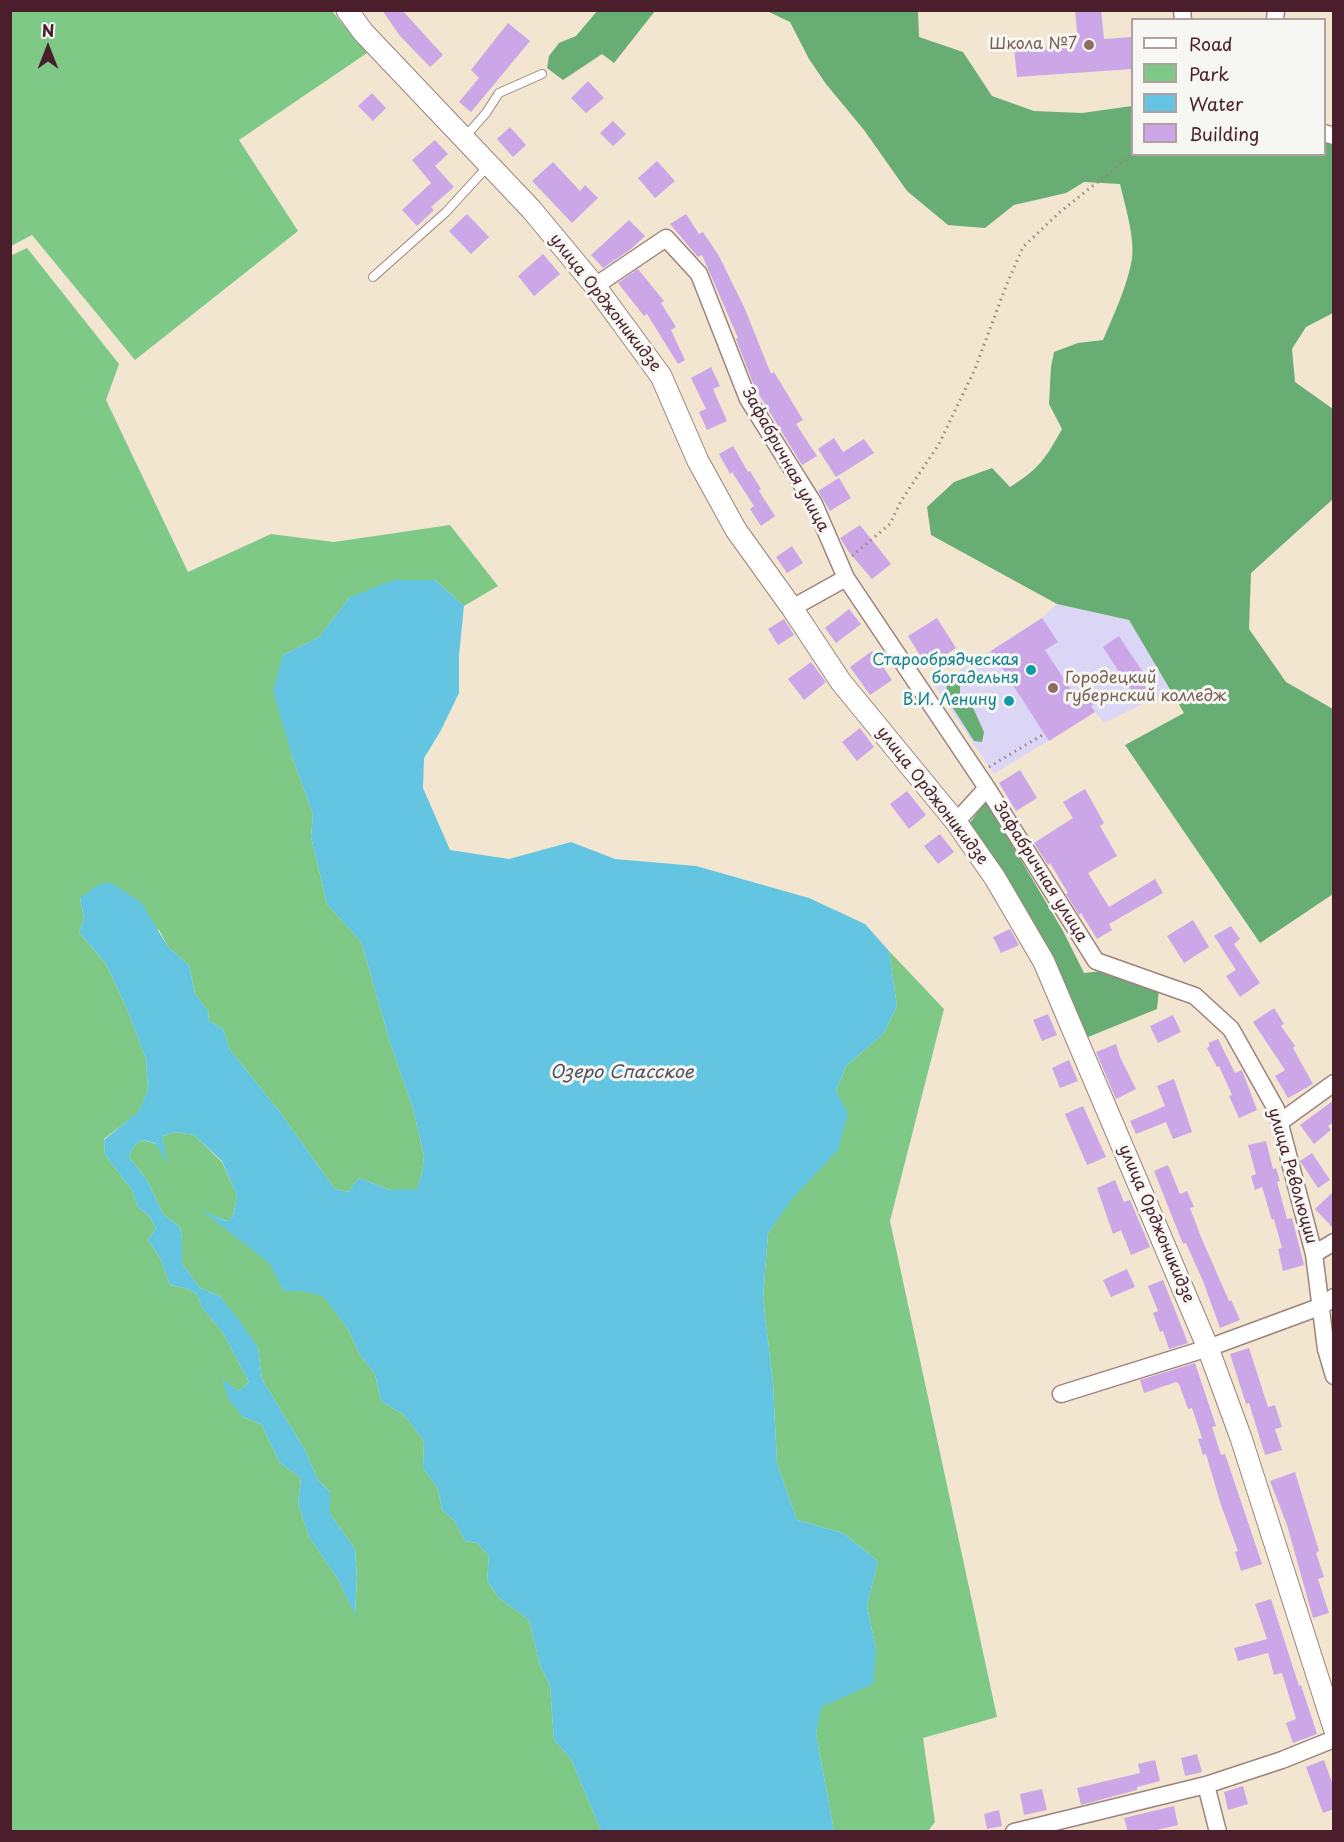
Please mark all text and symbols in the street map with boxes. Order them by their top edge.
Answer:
north arrow [18,18,78,78]
text: N [42,18,54,42]
legend [1131,18,1326,156]
text: Road [1189,30,1233,57]
place label: Школа №7 [989,35,1077,55]
marker: Школа №7 [1082,38,1096,52]
text: Park [1189,60,1229,87]
text: Water [1189,90,1243,117]
text: Building [1189,120,1259,147]
street label: улица Орджоникидзе [545,230,665,376]
street label: Зафабричная улица [737,385,833,535]
place label: Старообрядческая богадельня [872,651,1019,689]
marker: Старообрядческая богадельня [1024,663,1038,677]
place label: Городецкий губернский колледж [1065,669,1226,707]
marker: Городецкий губернский колледж [1046,681,1060,695]
place label: В.И. Ленину [903,691,997,711]
marker: В.И. Ленину [1002,694,1016,708]
street label: улица Орджоникидзе [872,723,992,869]
street label: Зафабричная улица [989,798,1091,946]
water label: Озеро Спасское [550,1062,694,1084]
street label: улица Революции [1263,1106,1321,1246]
street label: улица Орджоникидзе [1114,1142,1198,1306]

